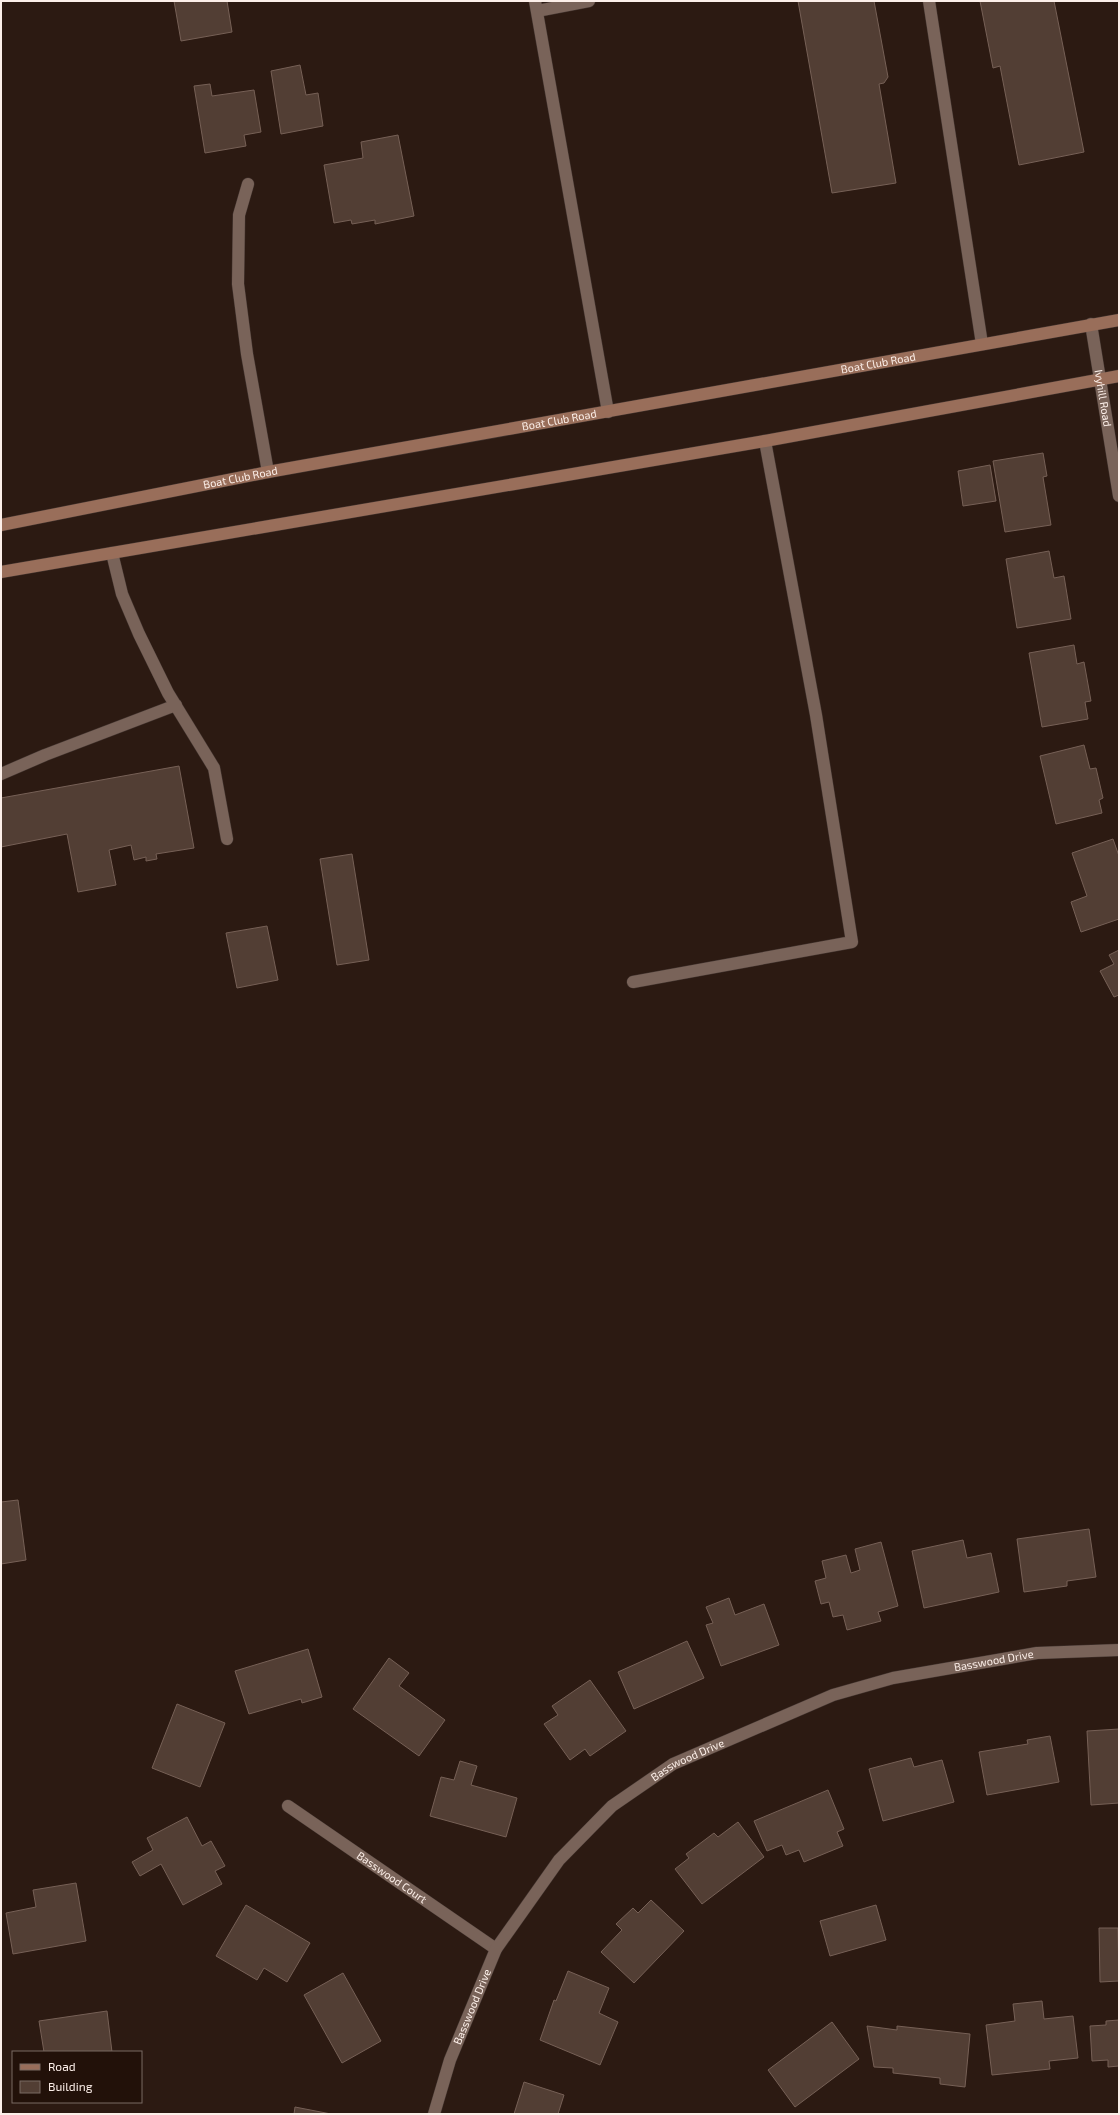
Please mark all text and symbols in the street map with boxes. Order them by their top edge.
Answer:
street label: Boat Club Road [840,349,916,376]
street label: Ivyhill Road [1092,368,1115,428]
street label: Boat Club Road [521,406,598,433]
street label: Boat Club Road [202,463,279,491]
street label: Basswood Drive [953,1647,1034,1673]
street label: Basswood Drive [648,1736,726,1783]
street label: Basswood Court [355,1848,429,1905]
street label: Basswood Drive [450,1967,493,2046]
legend [12,2051,142,2103]
text: Road [48,2059,76,2073]
text: Building [48,2079,93,2093]

